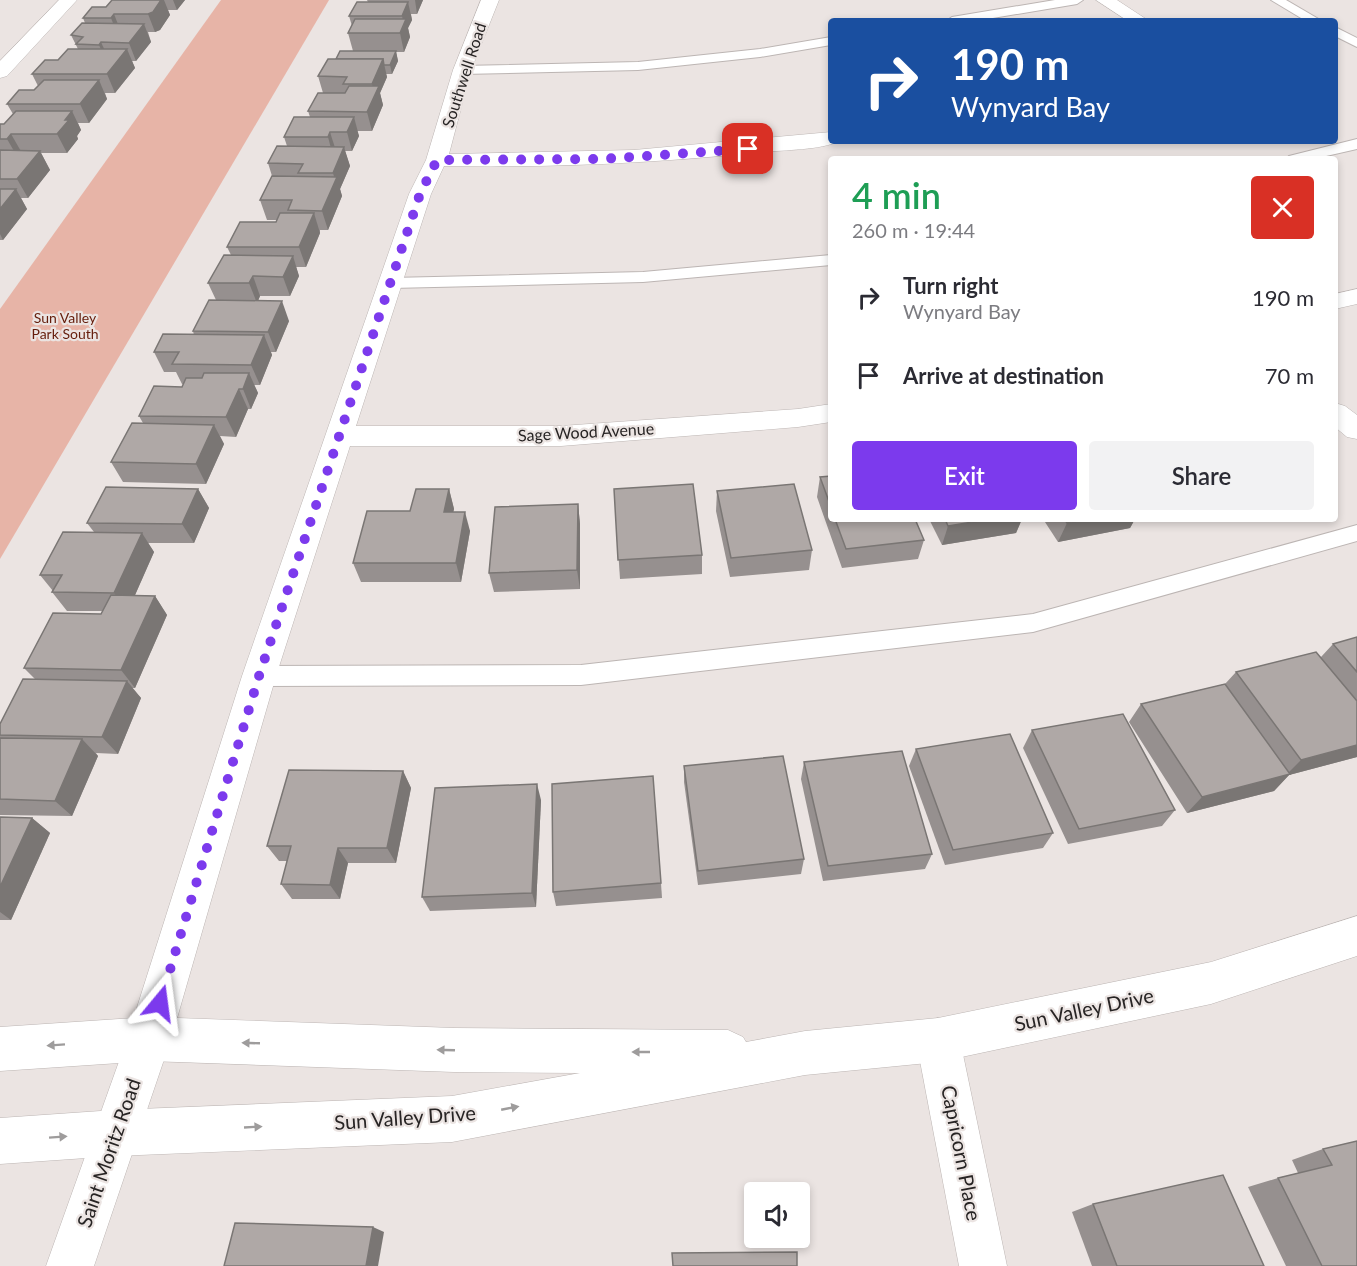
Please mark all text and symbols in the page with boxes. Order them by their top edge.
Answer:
street label: Southwell Road [438,20,489,130]
text: 190 m [951,39,1069,89]
icon: right [852,42,930,120]
text: Wynyard Bay [951,90,1110,123]
pin [722,123,773,174]
icon: arrive [731,132,764,165]
text: 4 min [852,173,941,217]
button: close [1251,176,1314,239]
text: 260 m · 19:44 [852,218,975,242]
text: Turn right [903,272,998,299]
icon: right [852,281,885,314]
text: 190 m [1252,284,1314,311]
text: Wynyard Bay [903,299,1021,323]
park label: Sun Valley Park South [31,309,99,342]
icon: arrive [852,359,885,392]
text: Arrive at destination [903,362,1104,389]
text: 70 m [1265,362,1314,389]
street label: Sage Wood Avenue [517,418,655,445]
button: Exit [852,441,1077,510]
button: Share [1089,441,1314,510]
position arrow [128,971,192,1035]
street label: Sun Valley Drive [1012,983,1156,1035]
one-way arrow [242,1038,261,1048]
one-way arrow [47,1041,66,1050]
one-way arrow [437,1045,456,1055]
one-way arrow [632,1047,651,1057]
street label: Saint Moritz Road [71,1075,145,1230]
street label: Capricorn Place [937,1083,987,1223]
street label: Sun Valley Drive [333,1100,476,1134]
one-way arrow [501,1103,520,1112]
one-way arrow [244,1123,263,1132]
one-way arrow [49,1132,68,1141]
map controls [744,1182,810,1248]
button: sound [744,1182,810,1248]

